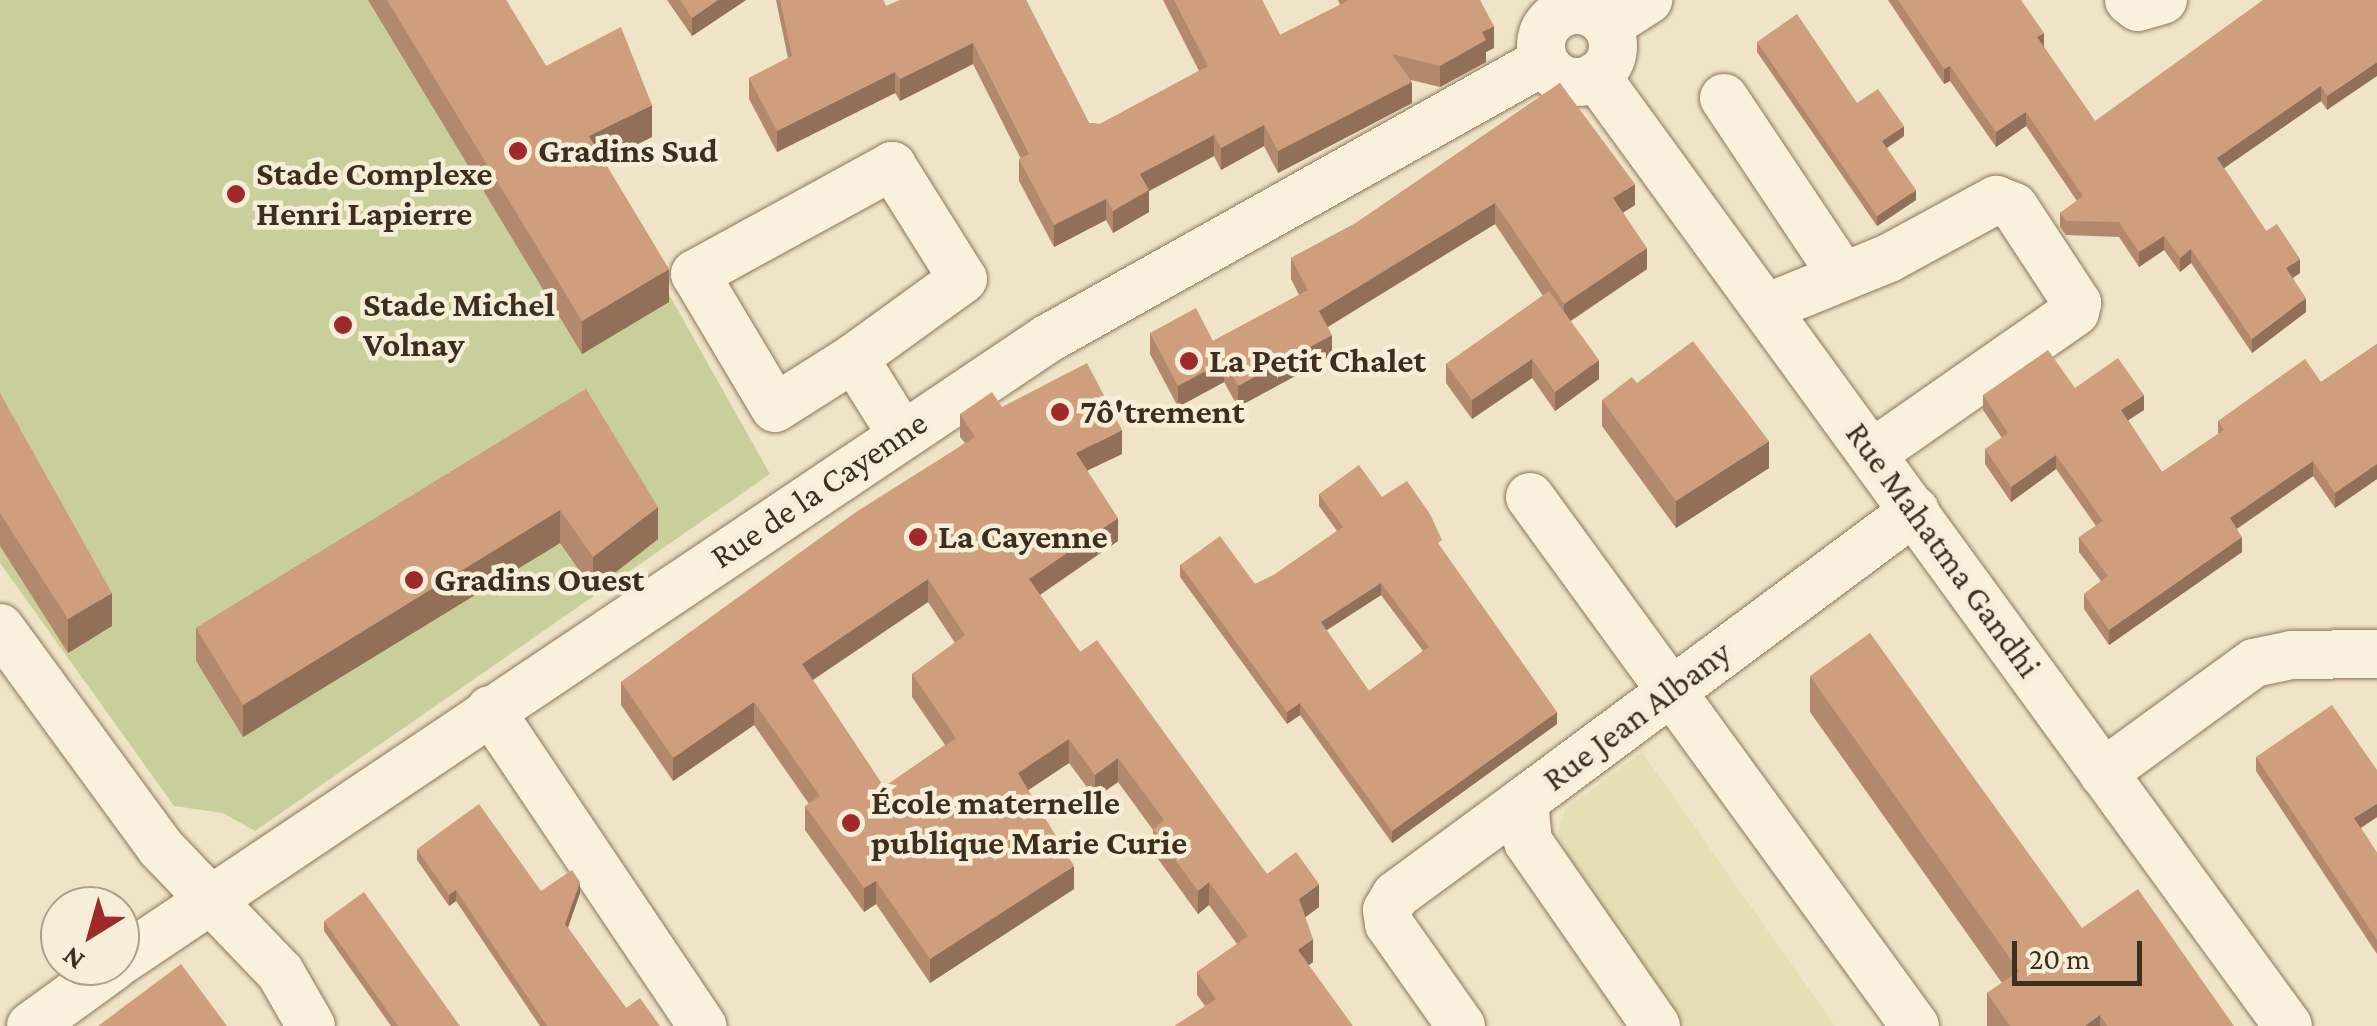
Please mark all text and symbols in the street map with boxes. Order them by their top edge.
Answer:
place label: Gradins Sud [538,130,718,172]
marker: Gradins Sud [507,140,529,162]
place label: Stade Complexe Henri Lapierre [256,153,493,235]
marker: Stade Complexe Henri Lapierre [225,183,247,205]
place label: Stade Michel Volnay [363,284,555,366]
marker: Stade Michel Volnay [332,314,354,336]
place label: La Petit Chalet [1209,340,1426,382]
marker: La Petit Chalet [1178,350,1200,372]
place label: 7ô'trement [1080,391,1244,433]
marker: 7ô'trement [1049,401,1071,423]
street label: Rue de la Cayenne [703,402,935,578]
street label: Rue Mahatma Gandhi [1836,414,2050,686]
place label: La Cayenne [938,516,1108,558]
marker: La Cayenne [907,526,929,548]
place label: Gradins Ouest [434,559,644,601]
marker: Gradins Ouest [403,569,425,591]
street label: Rue Jean Albany [1535,632,1739,800]
place label: École maternelle publique Marie Curie [871,782,1187,864]
marker: École maternelle publique Marie Curie [840,812,862,834]
north arrow [40,886,140,986]
scale bar [2017,921,2147,983]
text: N [56,941,90,977]
text: 20 m [2029,942,2090,975]

